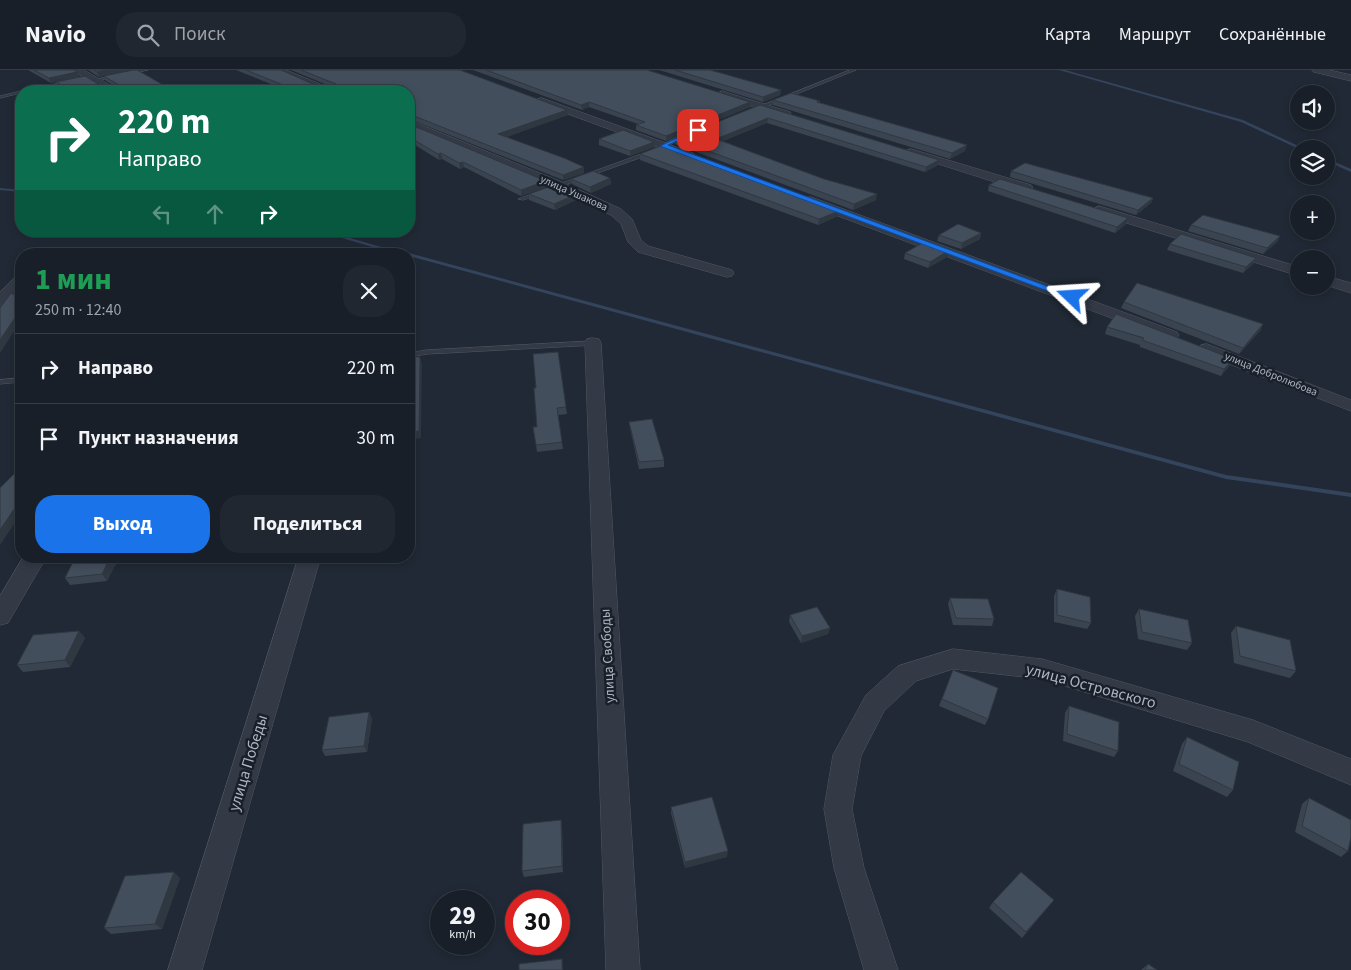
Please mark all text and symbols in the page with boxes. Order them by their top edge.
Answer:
search box [116,12,466,57]
text: Navio [25,17,86,52]
icon: search [134,21,162,49]
text: Поиск [174,21,225,48]
text: Карта [1045,22,1091,47]
text: Маршрут [1119,22,1191,47]
text: Сохранённые [1219,22,1326,47]
map controls [1290,85,1335,295]
button: sound [1290,85,1335,130]
text: 220 m [118,97,210,147]
icon: right [35,105,100,170]
pin [677,109,719,151]
icon: arrive [684,116,712,144]
button: layers [1290,140,1335,185]
text: Направо [118,143,202,175]
street label: улица Ушакова [538,171,610,215]
button: + [1290,195,1335,240]
icon: left [148,200,176,228]
icon: ahead [201,200,229,228]
icon: right [254,200,282,228]
button: − [1290,250,1335,295]
text: 1 мин [35,258,112,301]
button: close [343,265,395,317]
position arrow [1045,270,1097,322]
text: 250 m · 12:40 [35,299,122,321]
street label: улица Добролюбова [1222,348,1320,400]
icon: right [35,355,63,383]
text: Направо [78,355,153,382]
text: 220 m [347,355,395,382]
icon: arrive [35,425,63,453]
text: Пункт назначения [78,425,239,452]
text: 30 m [357,425,395,452]
button: Выход [35,495,210,553]
button: Поделиться [220,495,395,553]
street label: улица Свободы [596,608,620,704]
street label: улица Островского [1023,658,1159,714]
street label: улица Победы [223,712,273,814]
speed limit sign: 30 [505,890,570,955]
text: 29 [449,898,476,934]
text: km/h [449,926,476,943]

